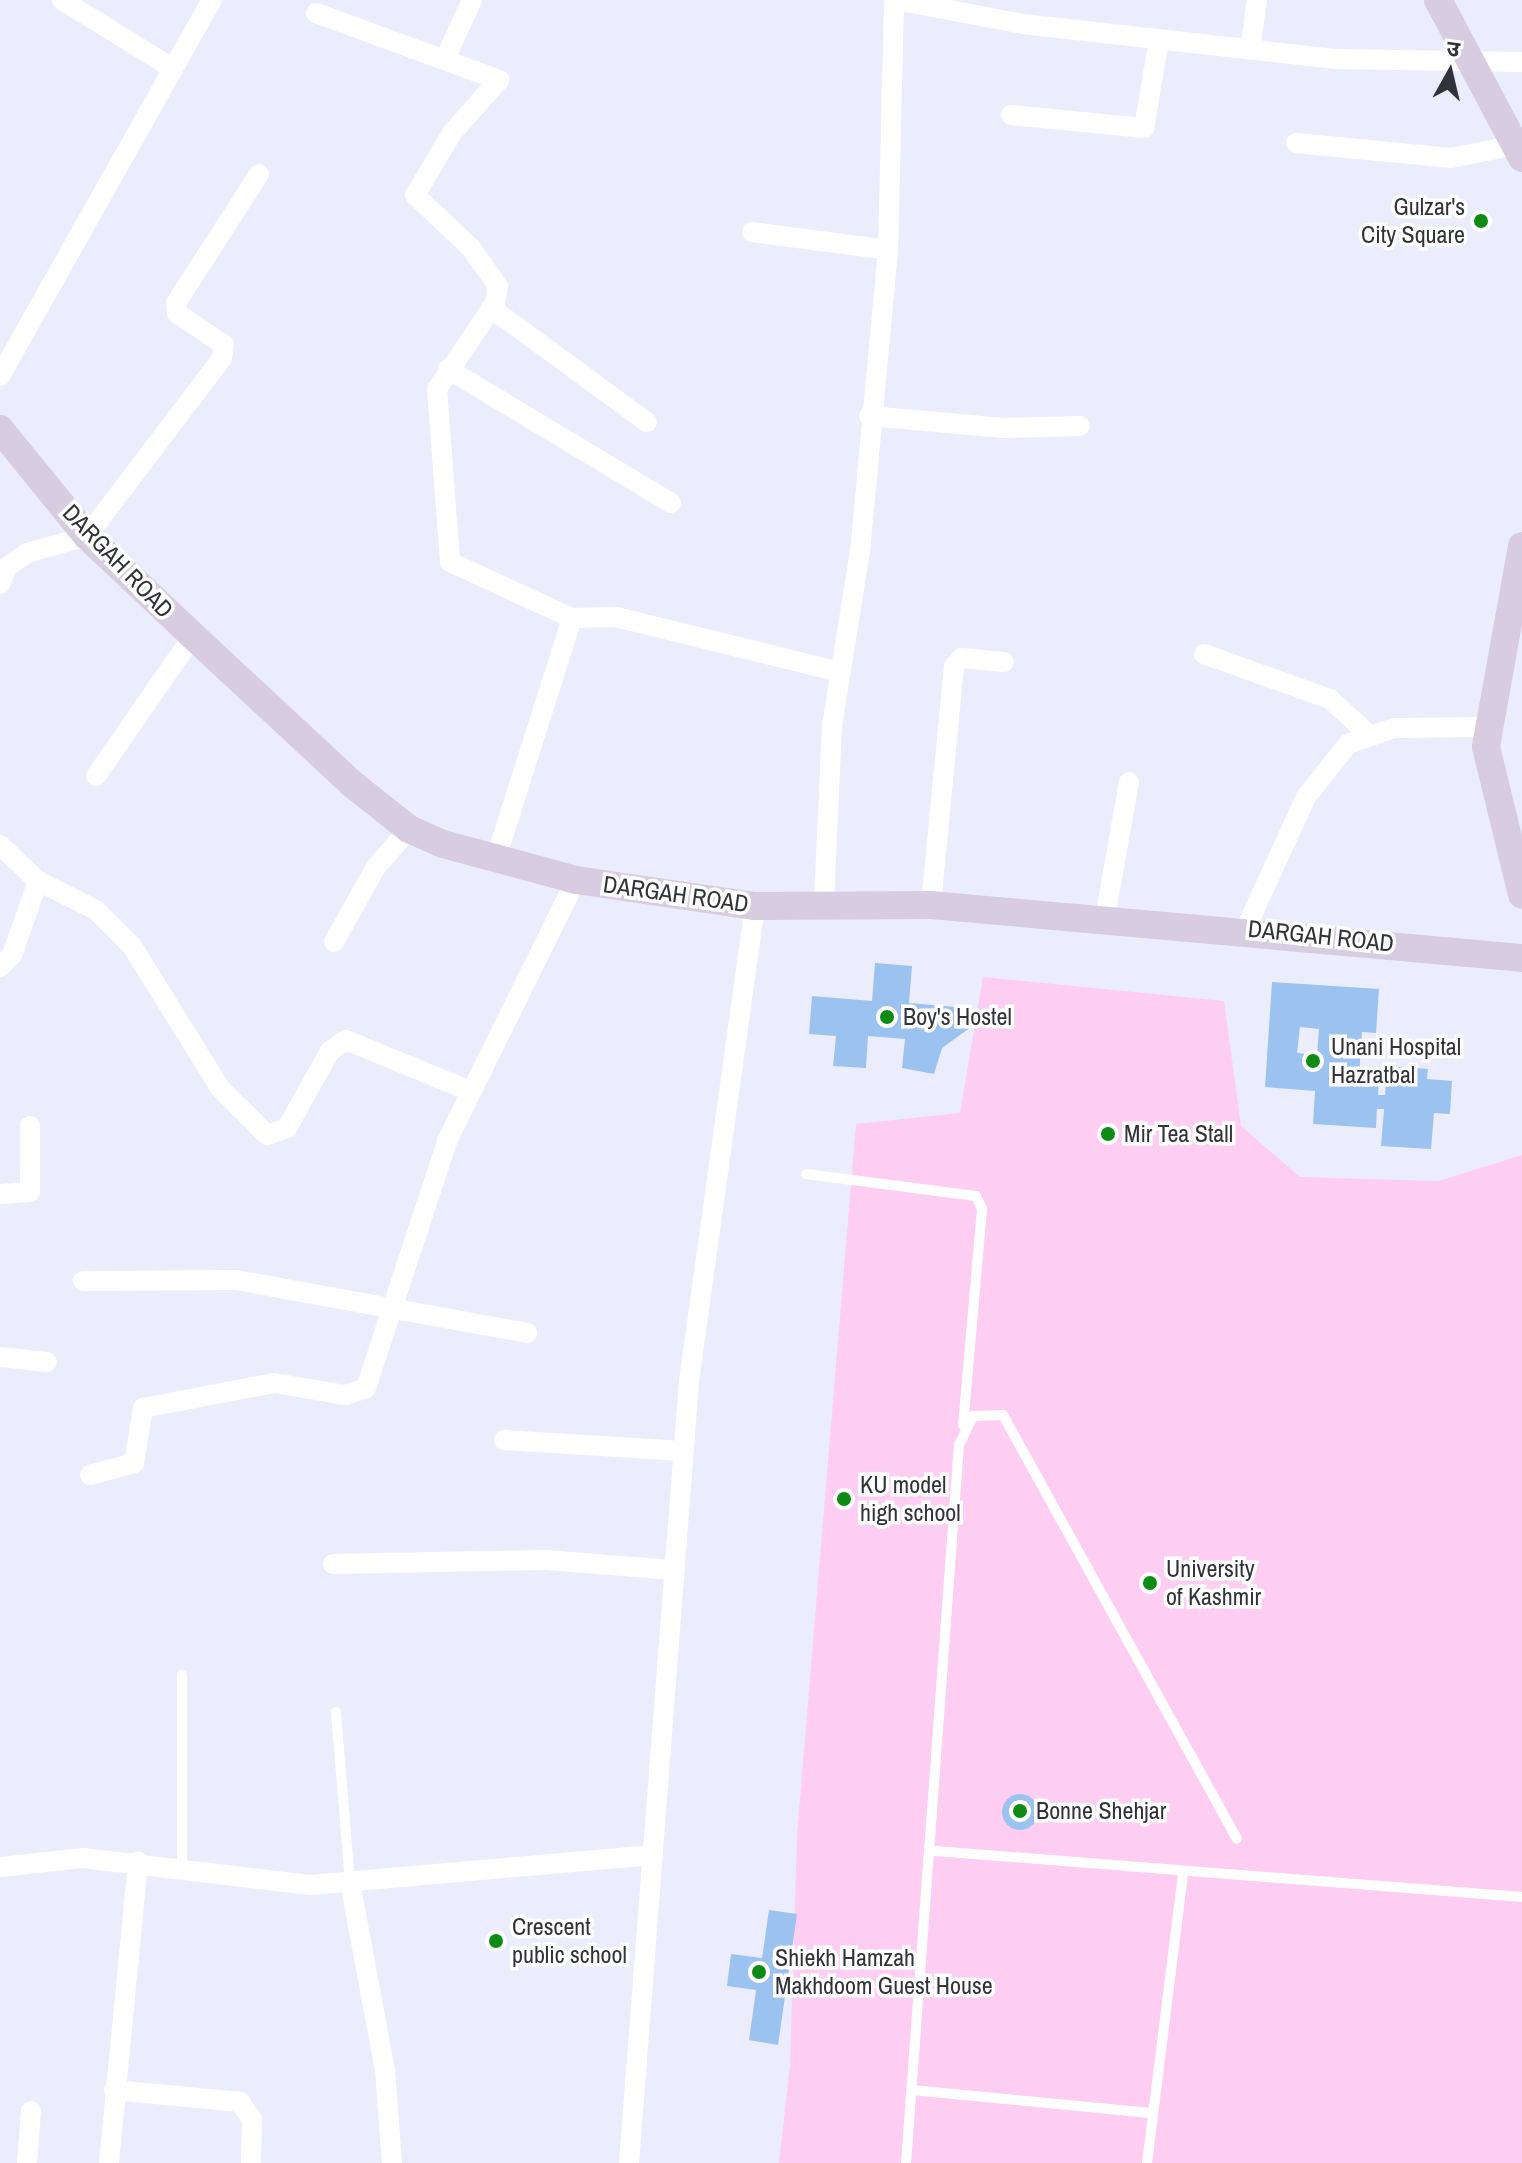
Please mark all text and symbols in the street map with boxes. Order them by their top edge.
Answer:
north arrow [1410,32,1490,112]
text: उ [1445,32,1462,64]
place label: Gulzar's City Square [1361,193,1465,249]
marker: Gulzar's City Square [1472,212,1490,230]
street label: DARGAH ROAD [57,498,179,624]
street label: DARGAH ROAD [601,870,751,918]
street label: DARGAH ROAD [1247,914,1395,958]
place label: Boy's Hostel [903,1003,1012,1031]
marker: Boy's Hostel [878,1008,896,1026]
place label: Unani Hospital Hazratbal [1331,1033,1461,1089]
marker: Unani Hospital Hazratbal [1302,1050,1324,1072]
place label: Mir Tea Stall [1124,1120,1233,1148]
marker: Mir Tea Stall [1099,1125,1117,1143]
place label: KU model high school [860,1471,961,1527]
marker: KU model high school [835,1490,853,1508]
place label: University of Kashmir [1166,1555,1261,1611]
marker: University of Kashmir [1141,1574,1159,1592]
place label: Bonne Shehjar [1036,1797,1166,1825]
marker: Bonne Shehjar [1011,1802,1029,1820]
place label: Crescent public school [512,1913,627,1969]
marker: Crescent public school [487,1932,505,1950]
place label: Shiekh Hamzah Makhdoom Guest House [775,1944,993,2000]
marker: Shiekh Hamzah Makhdoom Guest House [750,1963,768,1981]

